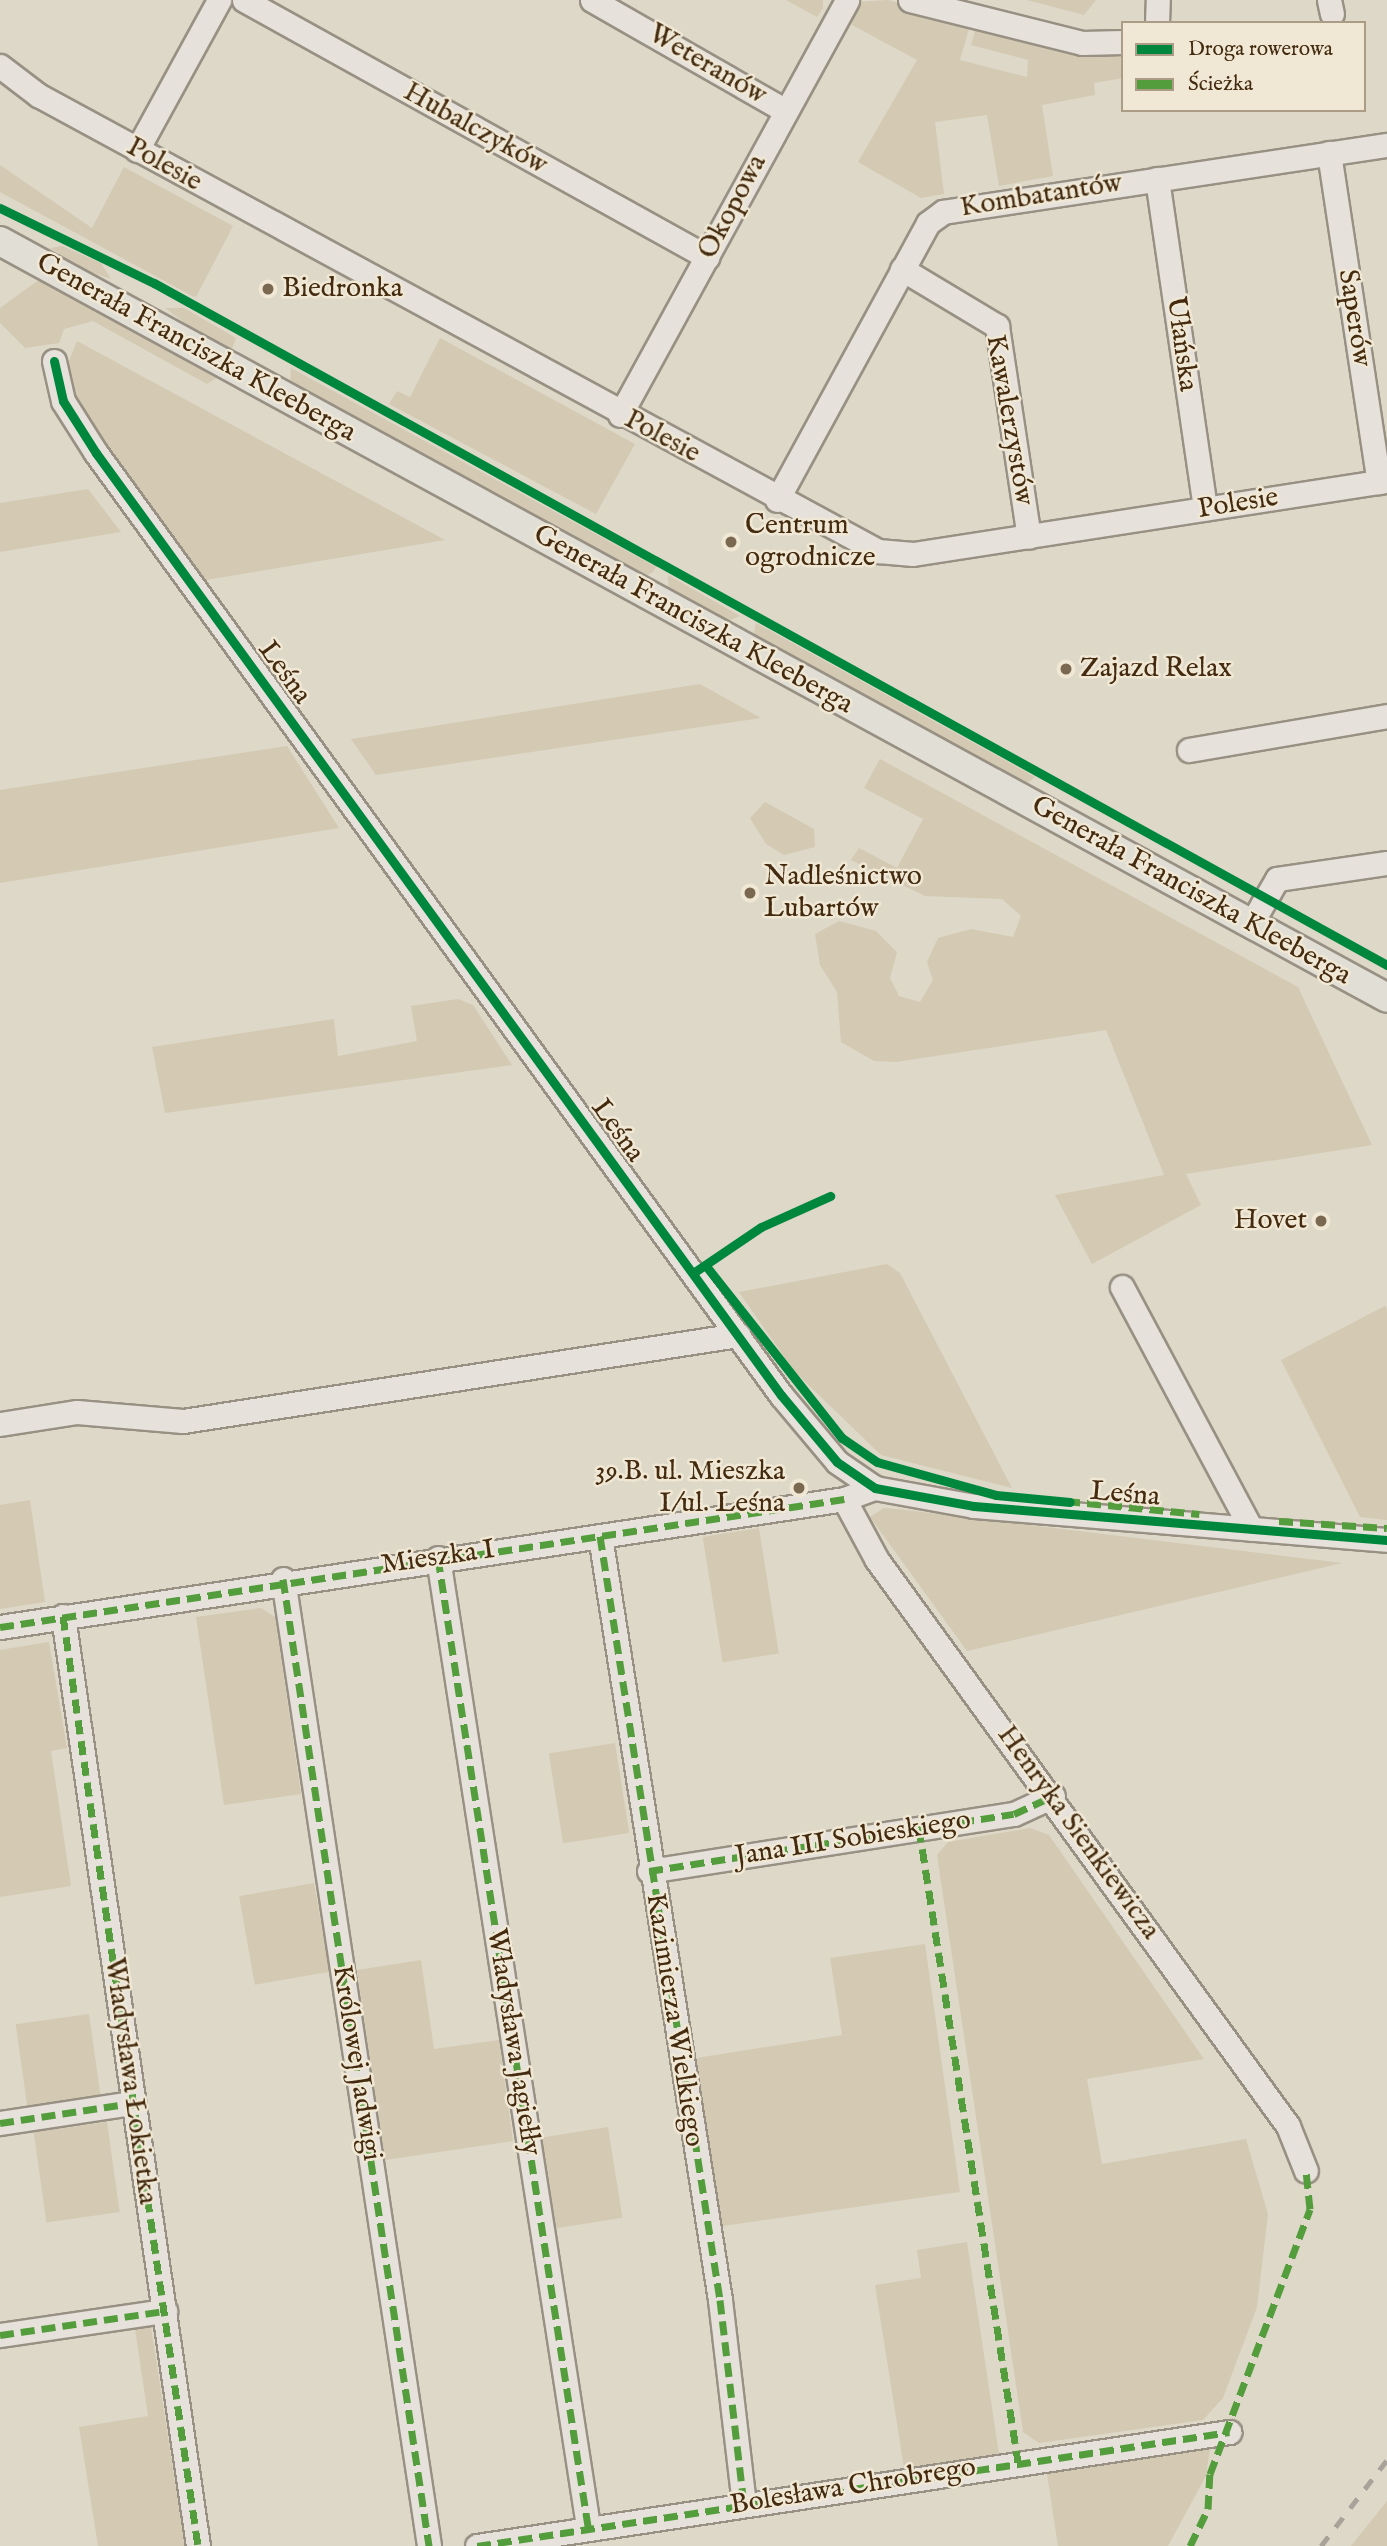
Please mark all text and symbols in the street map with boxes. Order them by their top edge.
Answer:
street label: Weteranów [642,18,772,112]
legend [1121,21,1366,112]
text: Droga rowerowa [1188,36,1333,63]
text: Ścieżka [1188,71,1253,98]
street label: Hubalczyków [397,76,553,182]
street label: Polesie [120,131,208,199]
street label: Okopowa [692,149,774,265]
street label: Kombatantów [958,167,1124,225]
street label: Generała Franciszka Kleeberga [30,246,362,450]
street label: Saperów [1330,267,1378,369]
place label: Biedronka [282,272,403,306]
marker: Biedronka [260,281,276,297]
street label: Ułańska [1158,294,1204,394]
street label: Kawalerzystów [977,332,1041,508]
street label: Polesie [618,403,706,471]
street label: Polesie [1195,481,1281,527]
place label: Centrum ogrodnicze [745,509,876,575]
street label: Generała Franciszka Kleeberga [527,518,859,722]
marker: Centrum ogrodnicze [723,534,739,550]
street label: Leśna [250,635,318,711]
place label: Zajazd Relax [1080,652,1232,686]
marker: Zajazd Relax [1058,661,1074,677]
street label: Generała Franciszka Kleeberga [1025,789,1357,993]
place label: Nadleśnictwo Lubartów [764,860,922,926]
marker: Nadleśnictwo Lubartów [742,885,758,901]
street label: Leśna [583,1093,651,1169]
place label: Hovet [1234,1204,1307,1238]
marker: Hovet [1313,1213,1329,1229]
place label: 39.B. ul. Mieszka I/ul. Leśna [595,1455,785,1521]
street label: Leśna [1089,1475,1161,1515]
marker: 39.B. ul. Mieszka I/ul. Leśna [791,1480,807,1496]
street label: Mieszka I [379,1533,497,1583]
street label: Henryka Sienkiewicza [989,1720,1167,1946]
street label: Jana III Sobieskiego [733,1804,973,1874]
street label: Kazimierza Wielkiego [637,1891,711,2149]
street label: Władysława Jagiełły [478,1926,548,2158]
street label: Władysława Łokietka [96,1955,164,2207]
street label: Królowej Jadwigi [324,1963,388,2163]
street label: Bolesława Chrobrego [728,2451,978,2523]

